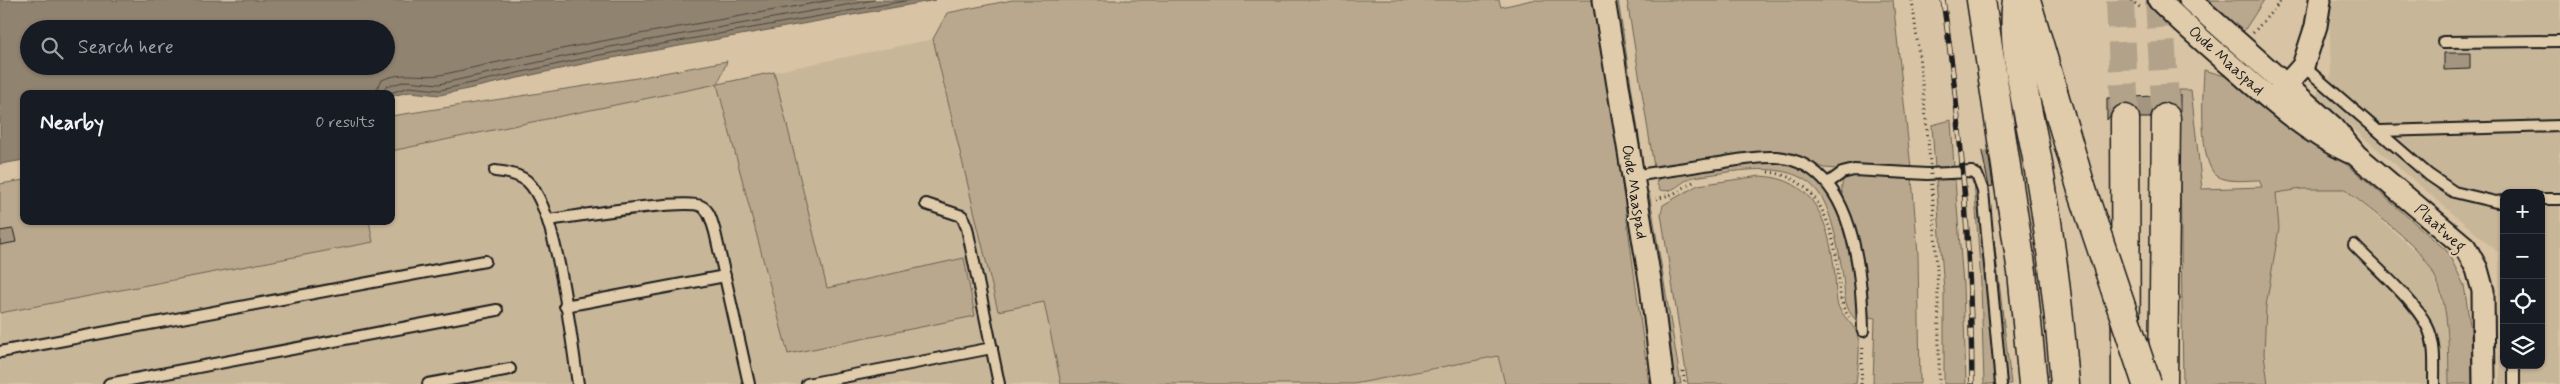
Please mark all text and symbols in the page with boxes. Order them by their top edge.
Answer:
search box [20,20,395,75]
street label: Oude Maaspad [2184,21,2268,101]
icon: search [38,34,66,62]
text: Search here [78,35,174,60]
text: Nearby [40,109,104,137]
text: 0 results [315,112,375,133]
street label: Oude Maaspad [1616,143,1652,241]
map controls [2500,189,2545,369]
button: + [2500,189,2545,234]
street label: Plaatweg [2409,199,2470,257]
button: − [2500,234,2545,279]
button: locate [2500,279,2545,324]
button: layers [2500,324,2545,369]

